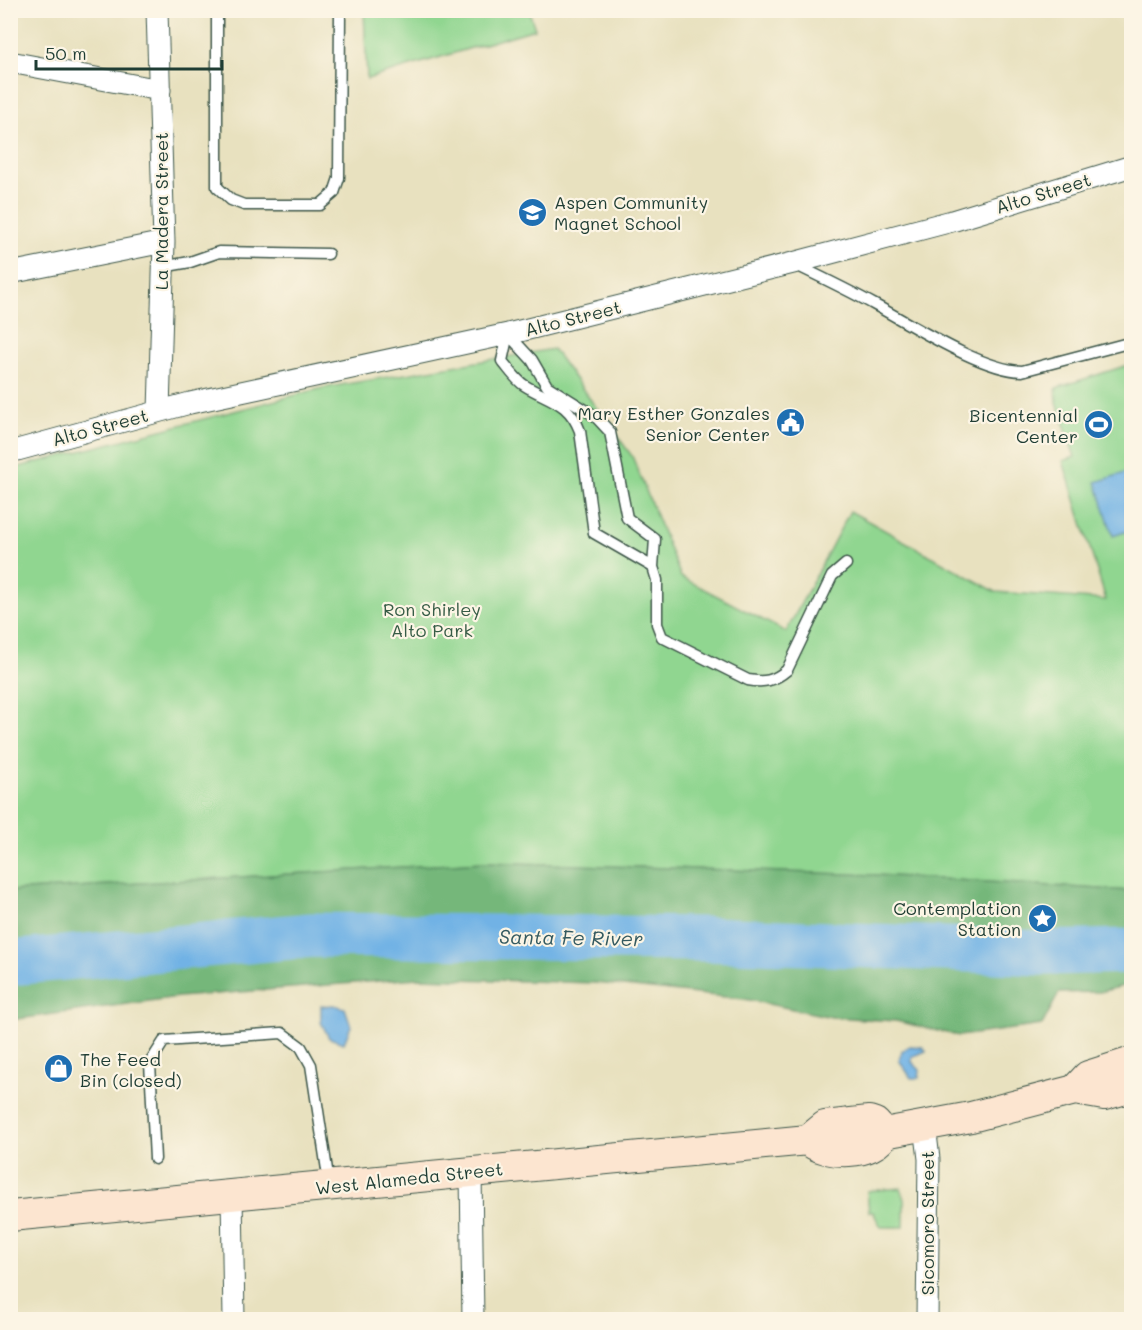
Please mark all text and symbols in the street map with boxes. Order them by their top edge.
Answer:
scale bar [36,33,222,71]
text: 50 m [45,41,87,65]
street label: La Madera Street [149,132,173,290]
street label: Alto Street [992,167,1094,219]
place label: Aspen Community Magnet School [554,190,708,235]
school or university icon: Aspen Community Magnet School [517,196,549,228]
street label: Alto Street [522,294,624,342]
place label: Mary Esther Gonzales Senior Center [578,401,770,446]
street label: Alto Street [49,403,151,451]
place label: Bicentennial Center [969,403,1078,448]
public building icon: Mary Esther Gonzales Senior Center [775,407,807,439]
sports icon: Bicentennial Center [1083,409,1115,441]
park label: Ron Shirley Alto Park [383,597,481,642]
place label: Contemplation Station [893,896,1021,941]
place icon: Contemplation Station [1026,902,1058,934]
water label: Santa Fe River [499,923,643,951]
place label: The Feed Bin (closed) [80,1047,182,1092]
shop icon: The Feed Bin (closed) [43,1053,75,1085]
street label: Sicomoro Street [915,1151,939,1295]
street label: West Alameda Street [314,1156,504,1200]

